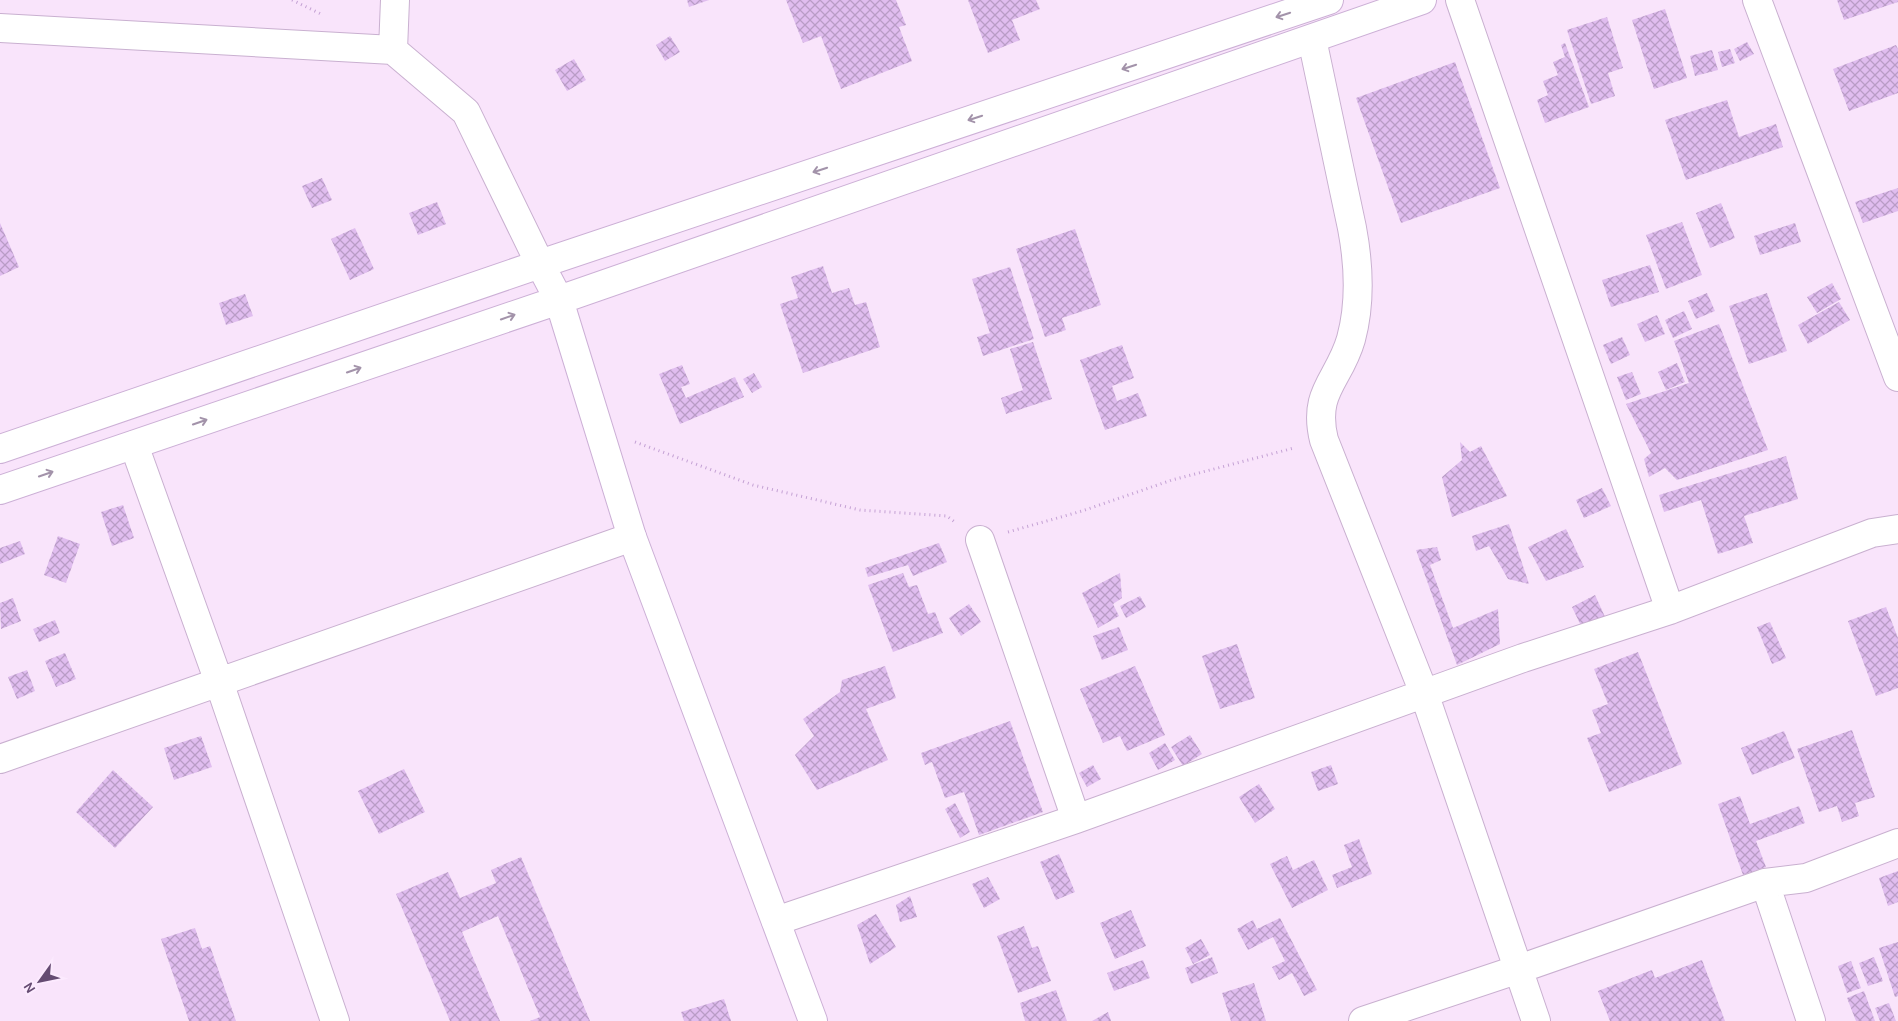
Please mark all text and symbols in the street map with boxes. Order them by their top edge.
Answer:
one-way arrow [1275,11,1291,21]
one-way arrow [1121,63,1137,72]
one-way arrow [967,114,983,124]
one-way arrow [813,166,829,175]
one-way arrow [499,312,515,321]
one-way arrow [346,365,361,374]
one-way arrow [192,417,207,426]
one-way arrow [38,469,54,479]
north arrow [15,956,65,1006]
text: N [20,979,39,997]

